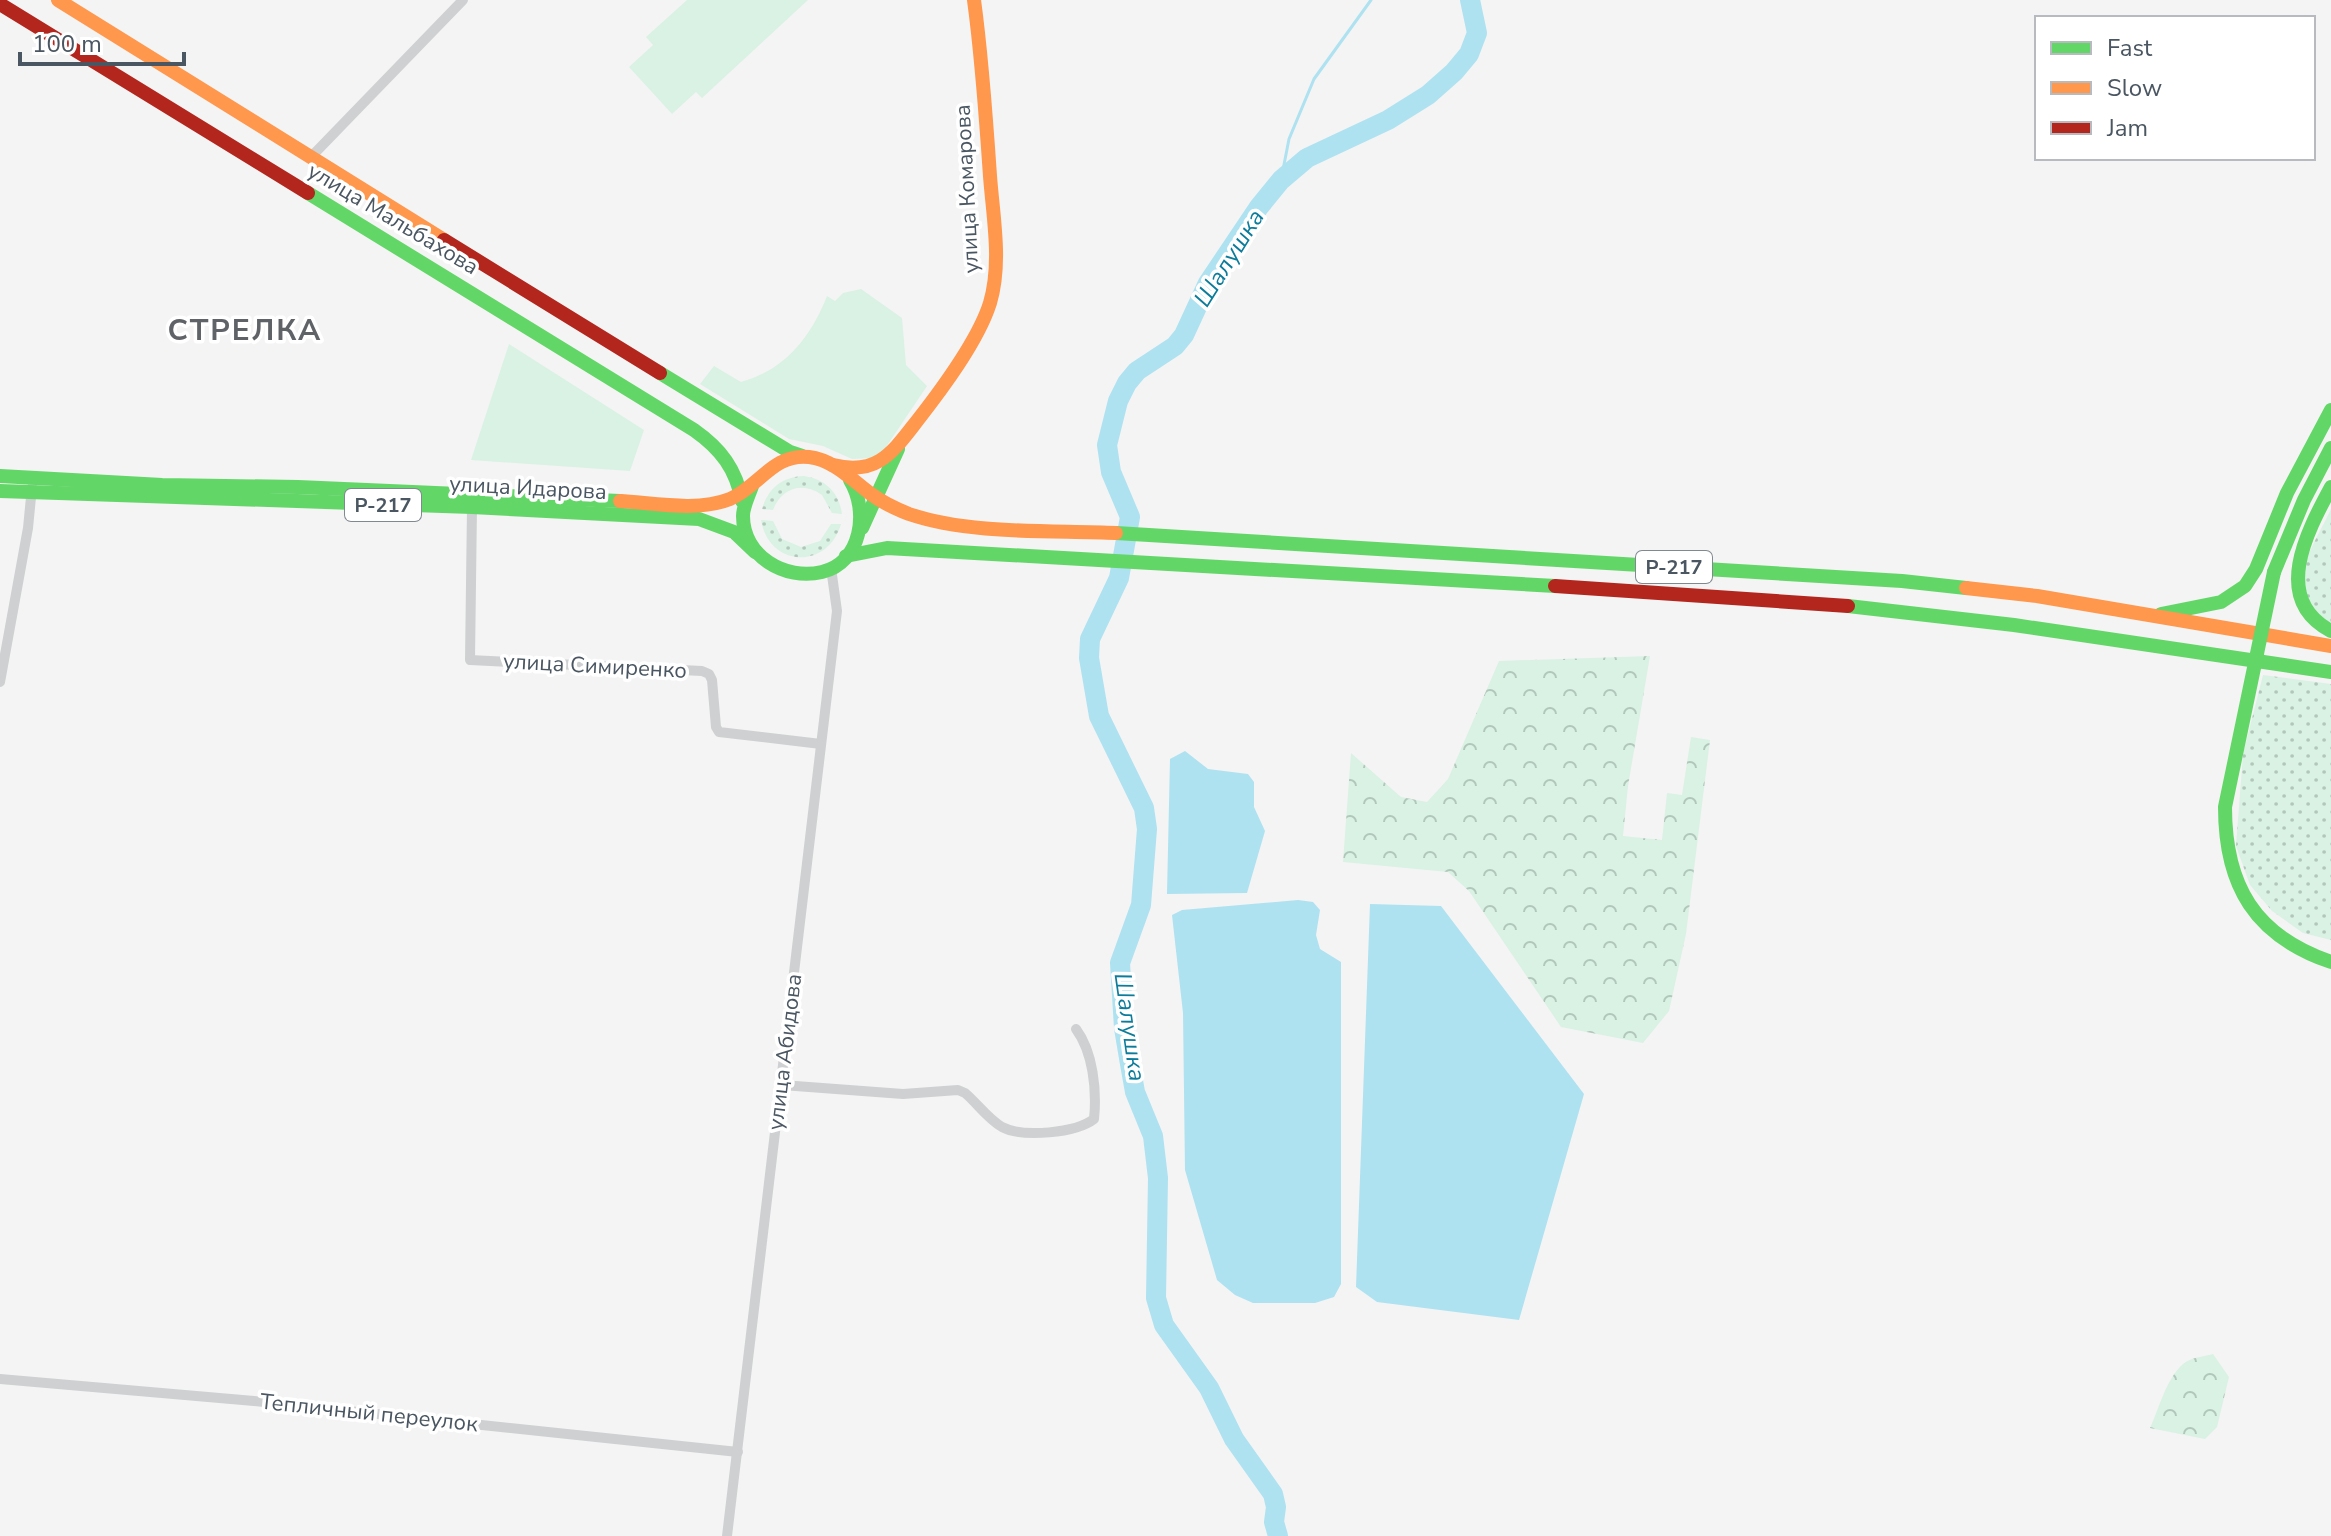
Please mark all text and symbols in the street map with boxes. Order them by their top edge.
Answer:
scale bar [20,16,184,66]
legend [2035,16,2315,160]
text: 100 m [32,28,102,60]
text: Fast [2107,32,2153,64]
text: Slow [2107,72,2162,104]
street label: улица Комарова [948,104,986,274]
text: Jam [2106,112,2148,144]
street label: улица Мальбахова [302,156,484,282]
water label: Шалушка [1186,203,1272,313]
district label: СТРЕЛКА [168,310,322,351]
street label: улица Идарова [449,469,607,507]
road number: Р-217 [345,489,421,521]
road number: Р-217 [1636,551,1712,583]
street label: улица Симиренко [502,646,688,686]
water label: Шалушка [1107,971,1153,1083]
street label: улица Абидова [761,972,809,1132]
street label: Тепличный переулок [259,1387,480,1439]

